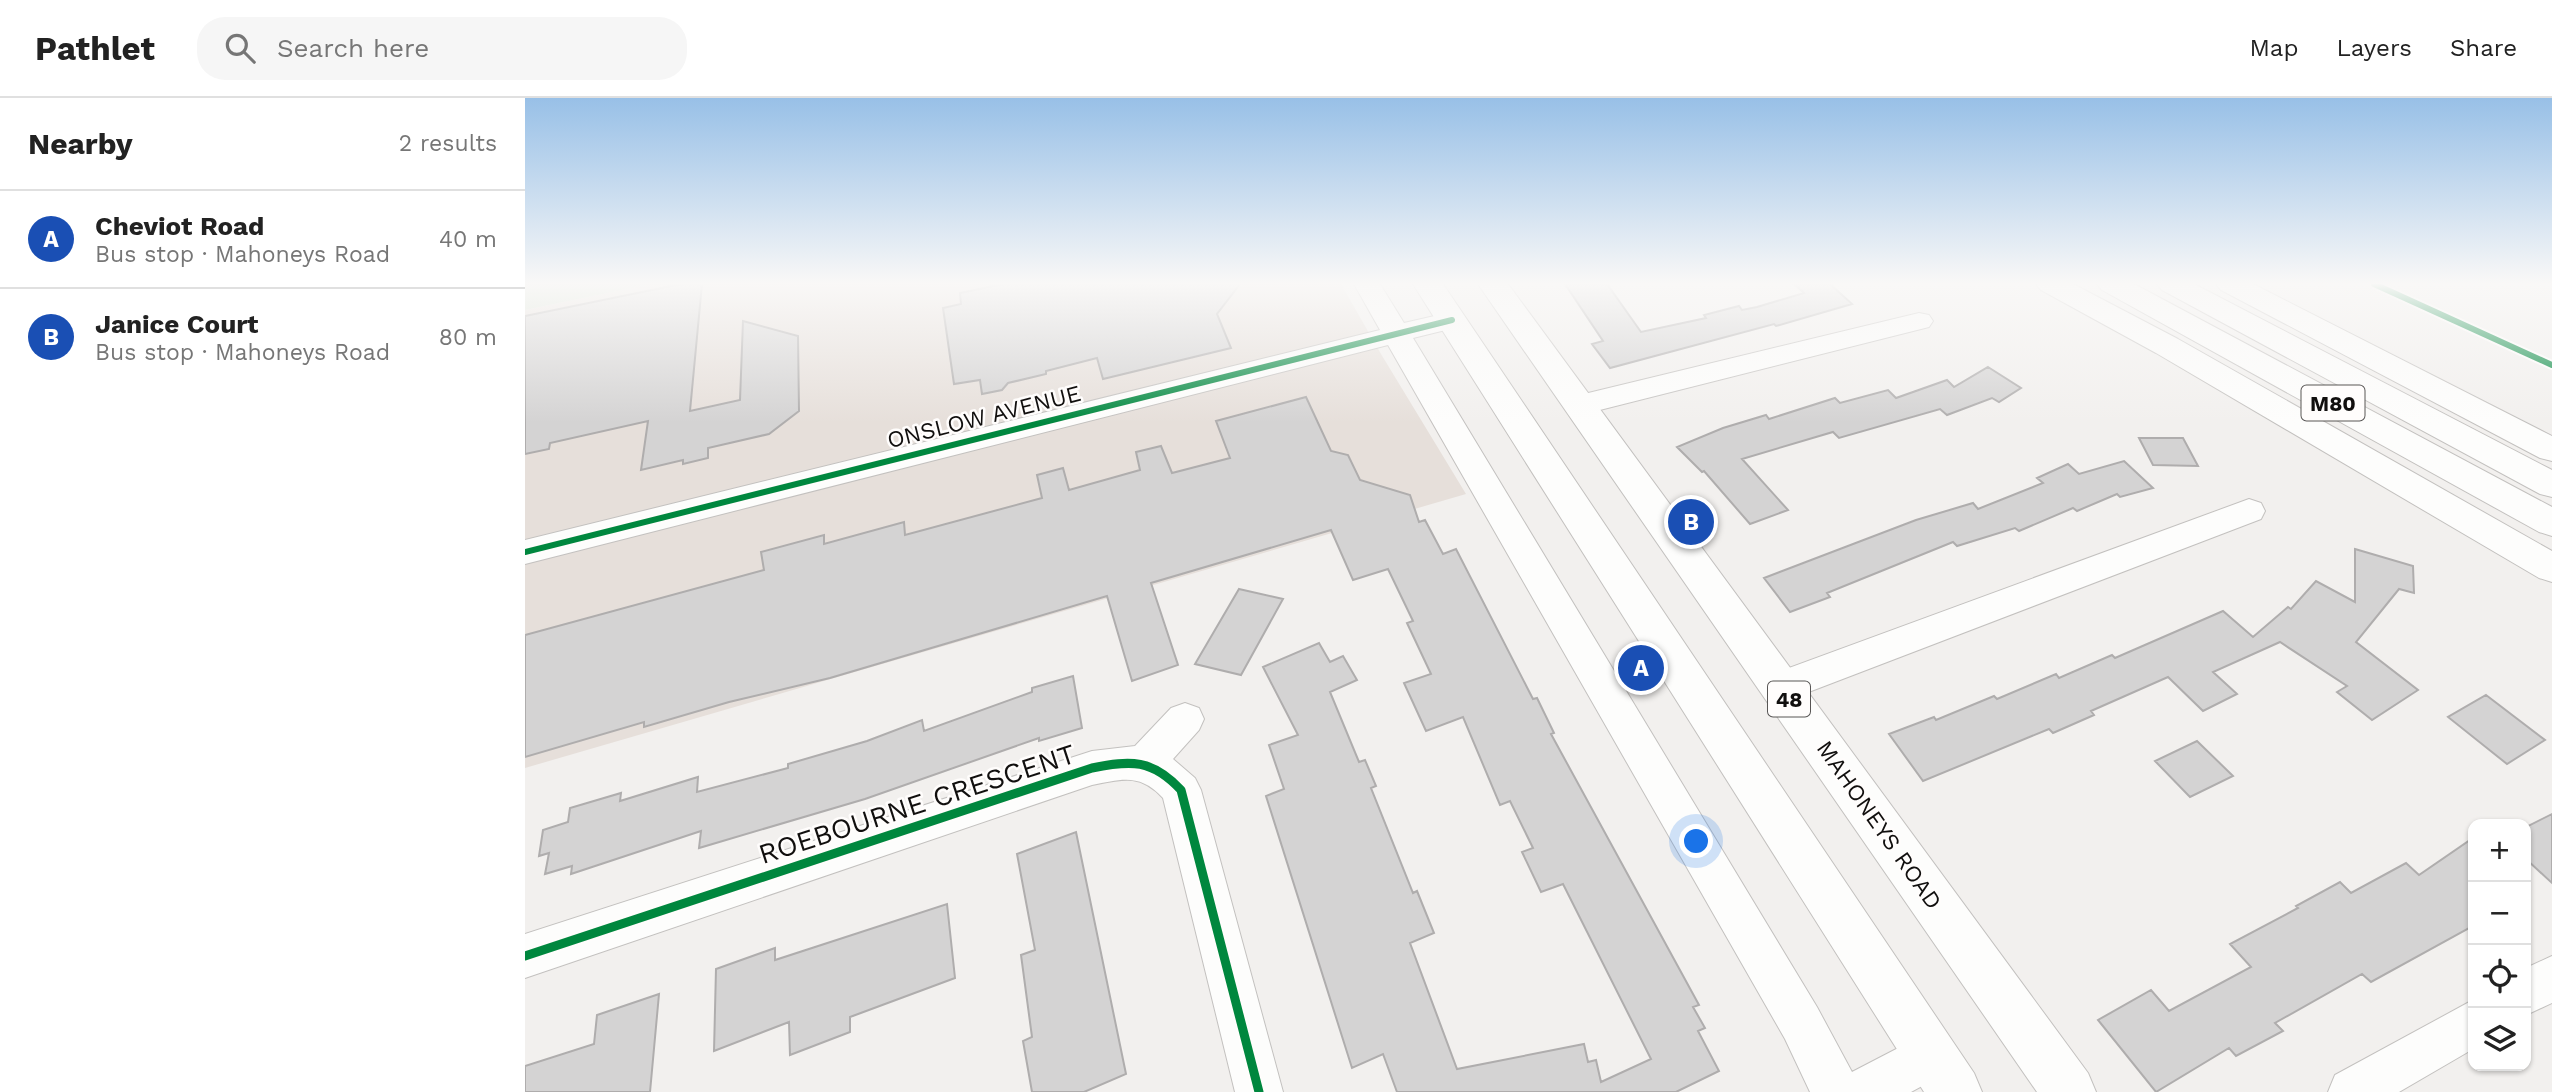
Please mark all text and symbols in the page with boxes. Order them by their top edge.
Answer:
search box [197,17,687,80]
text: Pathlet [35,29,155,68]
icon: search [221,29,259,67]
text: Search here [277,33,429,63]
text: Map [2250,34,2298,62]
text: Layers [2336,34,2412,62]
text: Share [2450,34,2517,62]
text: Nearby [28,126,133,161]
text: 2 results [399,130,497,157]
text: Cheviot Road [95,211,264,241]
text: A [43,226,59,253]
text: 40 m [439,226,497,253]
text: Bus stop · Mahoneys Road [95,241,390,268]
text: Janice Court [95,309,258,339]
text: B [43,324,59,351]
text: 80 m [439,324,497,351]
text: Bus stop · Mahoneys Road [95,339,390,366]
street label: ONSLOW AVENUE [884,380,1084,454]
road number: M80 [2301,386,2365,420]
pin: B [1668,496,1714,548]
pin: A [1618,642,1664,694]
road number: 48 [1768,682,1810,716]
street label: MAHONEYS ROAD [1811,736,1947,914]
street label: ROEBOURNE CRESCENT [754,737,1080,871]
map controls [2468,819,2531,1071]
button: + [2468,819,2531,882]
your location [1679,824,1713,858]
button: − [2468,882,2531,945]
button: locate [2468,945,2531,1008]
button: layers [2468,1008,2531,1071]

